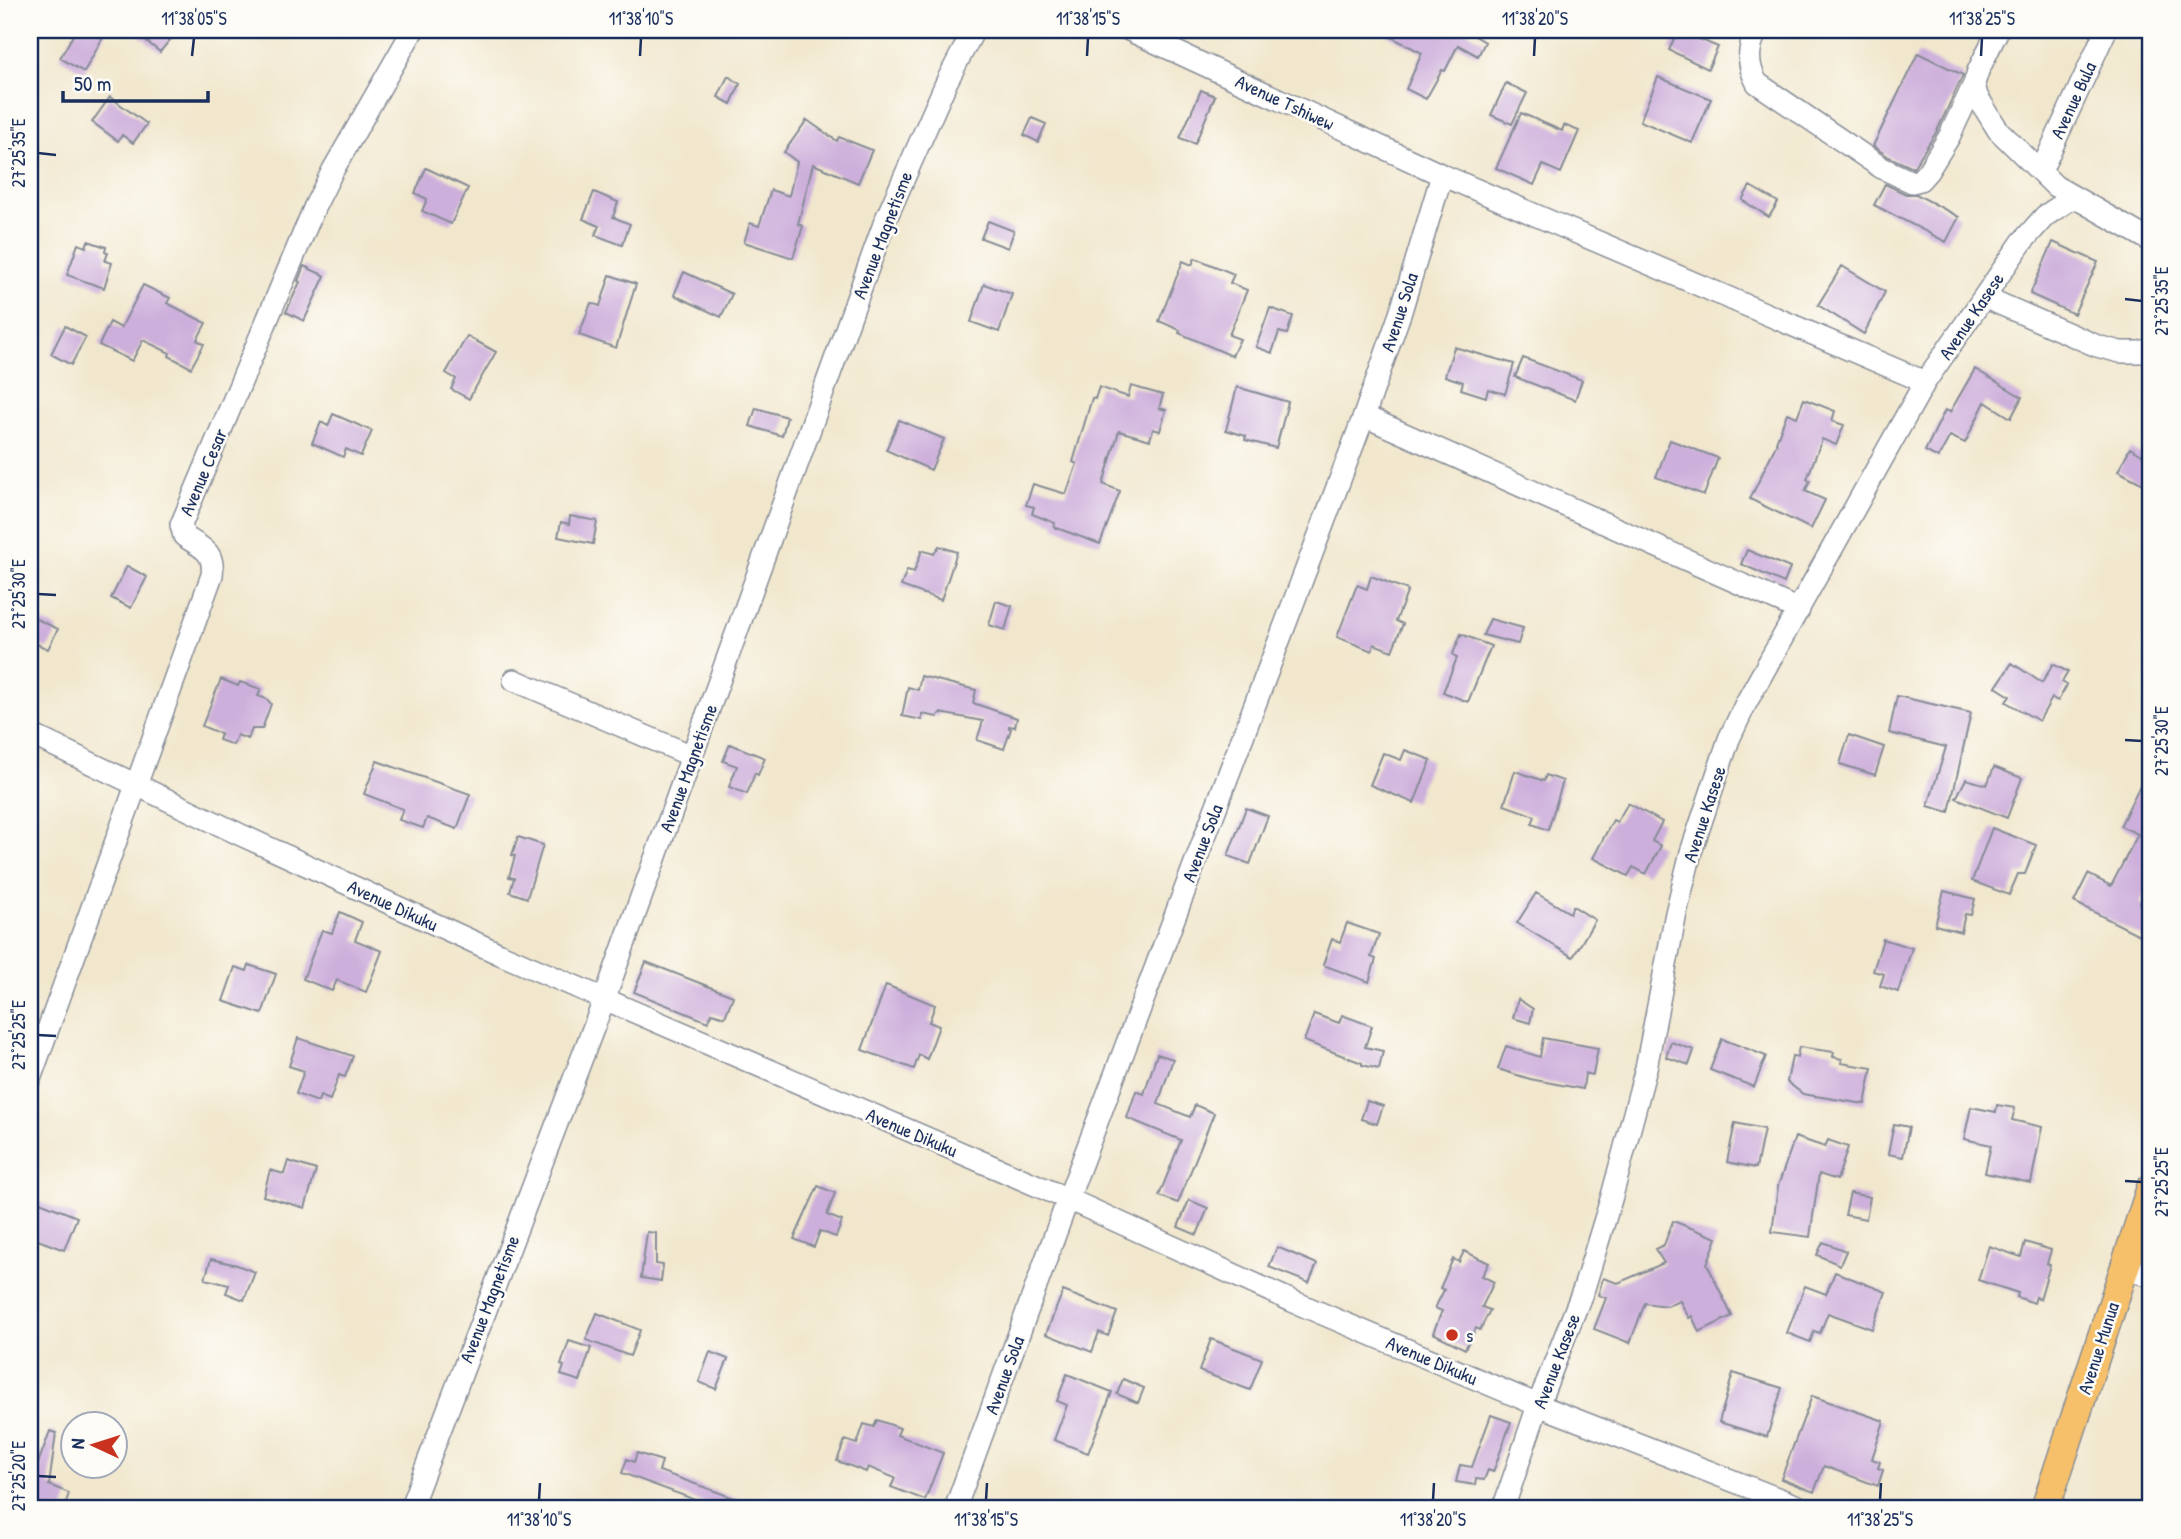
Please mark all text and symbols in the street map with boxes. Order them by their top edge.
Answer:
text: 11°38'05"S [161,6,227,31]
text: 11°38'10"S [609,6,673,31]
text: 11°38'15"S [1056,6,1120,31]
text: 11°38'20"S [1502,6,1568,31]
text: 11°38'25"S [1949,6,2015,31]
street label: Avenue Bula [2044,57,2102,143]
scale bar [63,60,208,104]
street label: Avenue Tshiwew [1231,68,1339,136]
text: 50 m [74,69,111,98]
text: 27°25'35"E [6,118,31,188]
street label: Avenue Magnetisme [846,167,918,302]
text: 27°25'35"E [2149,266,2174,336]
street label: Avenue Kasese [1932,267,2010,365]
street label: Avenue Sola [1374,269,1424,355]
street label: Avenue Cesar [173,424,233,520]
text: 27°25'30"E [6,559,31,629]
street label: Avenue Magnetisme [653,700,723,836]
text: 27°25'30"E [2149,706,2174,776]
street label: Avenue Kasese [1676,762,1732,865]
street label: Avenue Sola [1175,800,1229,886]
street label: Avenue Dikuku [344,873,443,937]
text: 27°25'25"E [6,1000,31,1070]
street label: Avenue Dikuku [862,1101,962,1163]
text: 27°25'25"E [2149,1147,2174,1217]
street label: Avenue Magnetisme [453,1231,525,1366]
street label: Avenue Munua [2071,1298,2125,1397]
street label: Avenue Kasese [1526,1309,1586,1412]
place label: s [1466,1322,1473,1348]
marker: s [1444,1327,1460,1343]
street label: Avenue Dikuku [1382,1329,1482,1391]
street label: Avenue Sola [978,1332,1030,1418]
north arrow [60,1410,130,1480]
text: N [64,1438,90,1450]
text: 27°25'20"E [6,1441,31,1511]
text: 11°38'10"S [507,1507,571,1532]
text: 11°38'15"S [954,1507,1018,1532]
text: 11°38'20"S [1400,1507,1466,1532]
text: 11°38'25"S [1847,1507,1913,1532]

